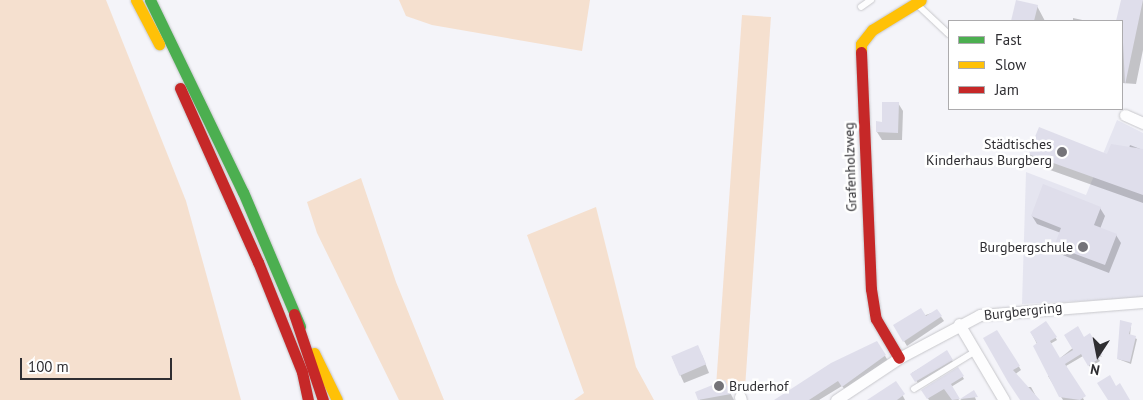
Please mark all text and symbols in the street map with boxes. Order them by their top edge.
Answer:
legend [948,20,1123,110]
text: Fast [995,30,1022,49]
text: Slow [995,55,1026,74]
text: Jam [995,80,1019,99]
street label: Grafenholzweg [840,122,860,212]
place label: Städtisches Kinderhaus Burgberg [926,136,1052,168]
marker: Städtisches Kinderhaus Burgberg [1056,146,1068,158]
place label: Burgbergschule [979,239,1073,255]
marker: Burgbergschule [1077,241,1089,253]
street label: Burgbergring [983,299,1063,323]
north arrow [1073,330,1123,380]
scale bar [22,348,175,380]
text: 100 m [28,357,69,376]
text: N [1089,360,1101,379]
place label: Bruderhof [729,378,788,394]
marker: Bruderhof [713,380,725,392]

